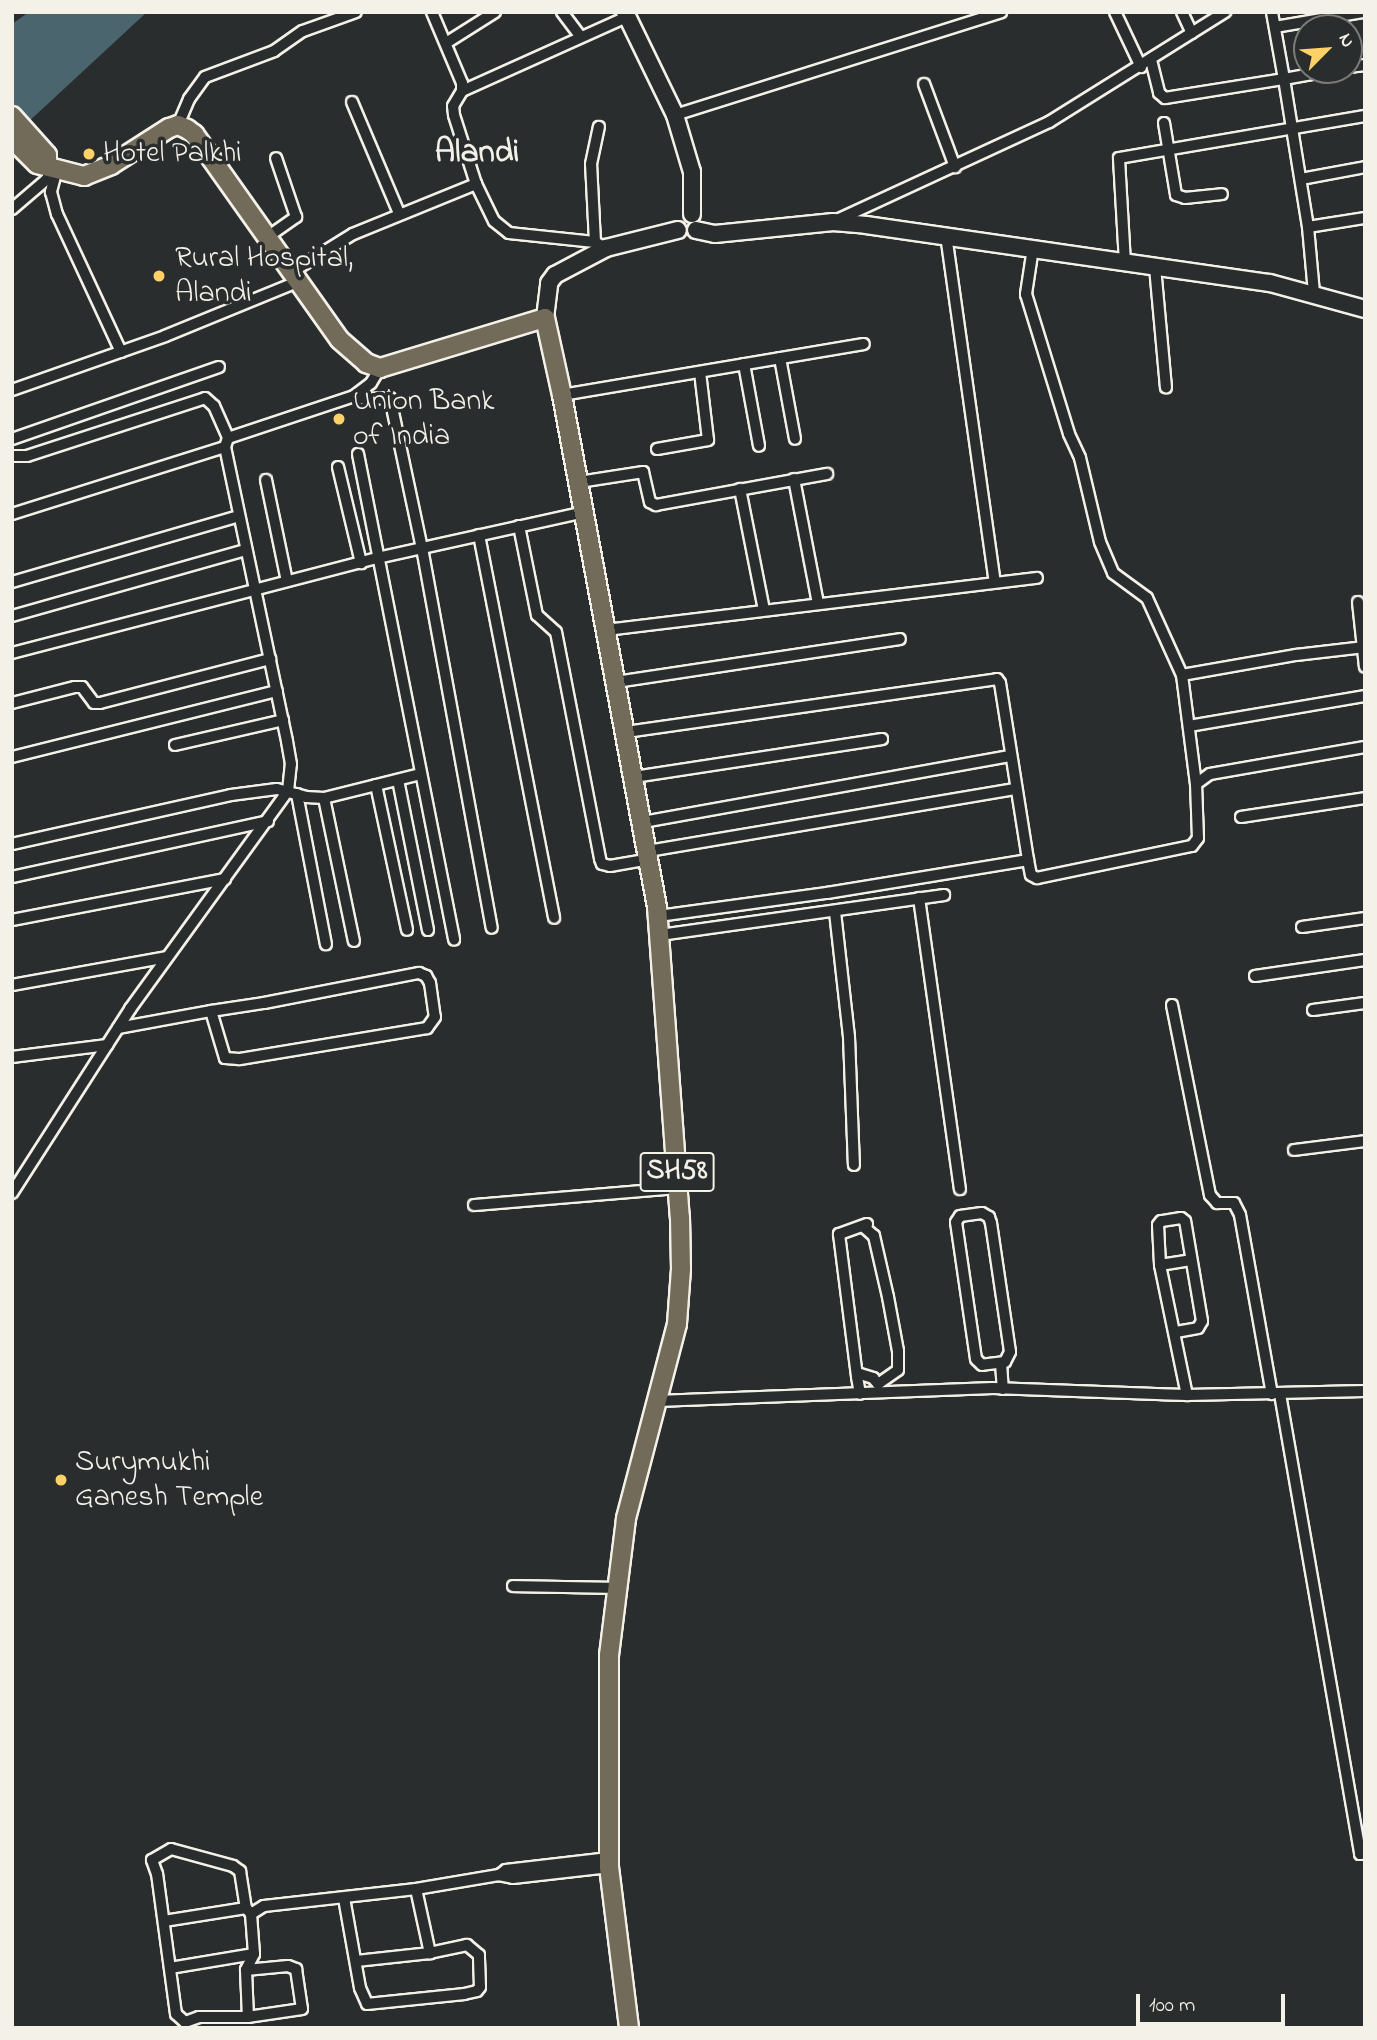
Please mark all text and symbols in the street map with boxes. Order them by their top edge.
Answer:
north arrow [1293,14,1363,84]
text: N [1331,29,1361,52]
district label: Alandi [435,134,519,174]
place label: Hotel Palkhi [103,136,242,172]
marker: Hotel Palkhi [81,146,97,162]
place label: Rural Hospital, Alandi [175,241,353,312]
marker: Rural Hospital, Alandi [149,266,169,286]
place label: Union Bank of India [353,384,494,454]
marker: Union Bank of India [331,411,347,427]
road number: SH58 [638,1148,716,1196]
place label: Surymukhi Ganesh Temple [75,1445,263,1516]
marker: Surymukhi Ganesh Temple [53,1472,69,1488]
scale bar [1139,1980,1288,2024]
text: 100 m [1149,1991,1195,2021]

